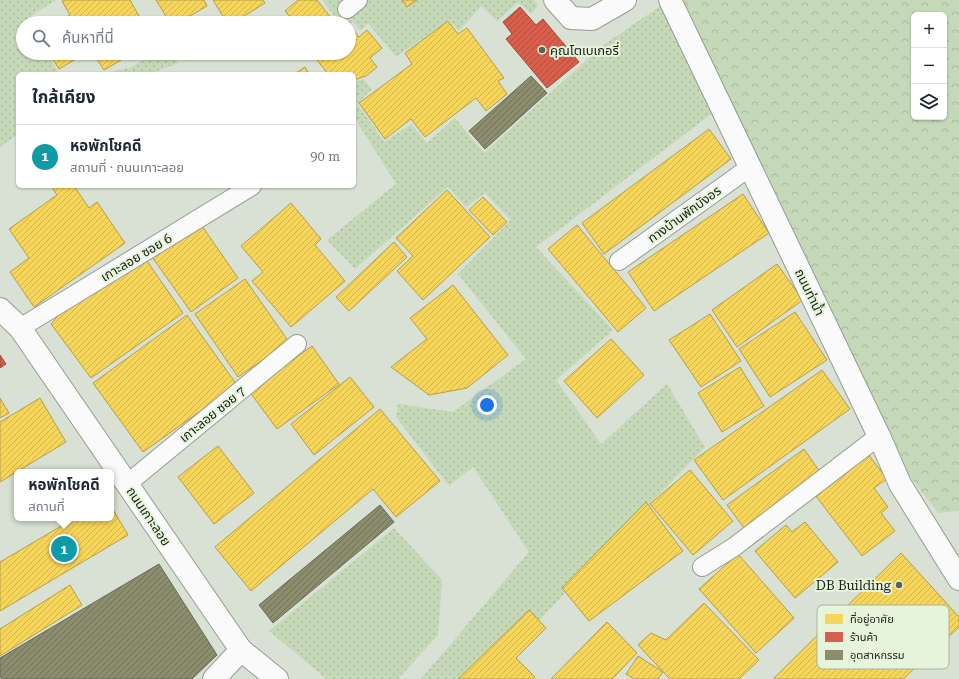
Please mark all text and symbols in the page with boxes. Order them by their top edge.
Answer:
map controls [911,12,947,120]
button: + [911,12,947,48]
search box [16,16,356,60]
icon: search [30,27,52,49]
text: ค้นหาที่นี่ [62,29,114,47]
place label: คุณโตเบเกอรี่ [550,41,619,58]
marker: คุณโตเบเกอรี่ [537,45,547,55]
button: − [911,48,947,84]
button: layers [911,84,947,120]
text: ใกล้เคียง [32,87,95,107]
text: หอพักโชคดี [70,137,141,155]
text: 1 [41,149,49,164]
text: 90 m [310,149,340,164]
text: สถานที่ · ถนนเกาะลอย [70,160,184,175]
street label: ทางบ้านพักบังอร [645,183,724,246]
street label: เกาะลอย ซอย 6 [98,230,174,285]
street label: ถนนท่าน้ำ [792,265,829,318]
street label: เกาะลอย ซอย 7 [176,383,248,445]
your location [477,395,497,415]
popup [14,469,114,521]
text: หอพักโชคดี [28,476,100,494]
street label: ถนนเกาะลอย [123,484,174,549]
text: สถานที่ [28,499,65,514]
pin: 1 [51,534,77,564]
place label: DB Building [816,578,892,593]
marker: DB Building [894,580,904,590]
legend [817,605,949,669]
text: ที่อยู่อาศัย [850,611,894,626]
text: ร้านค้า [850,631,878,644]
text: อุตสาหกรรม [850,649,905,662]

